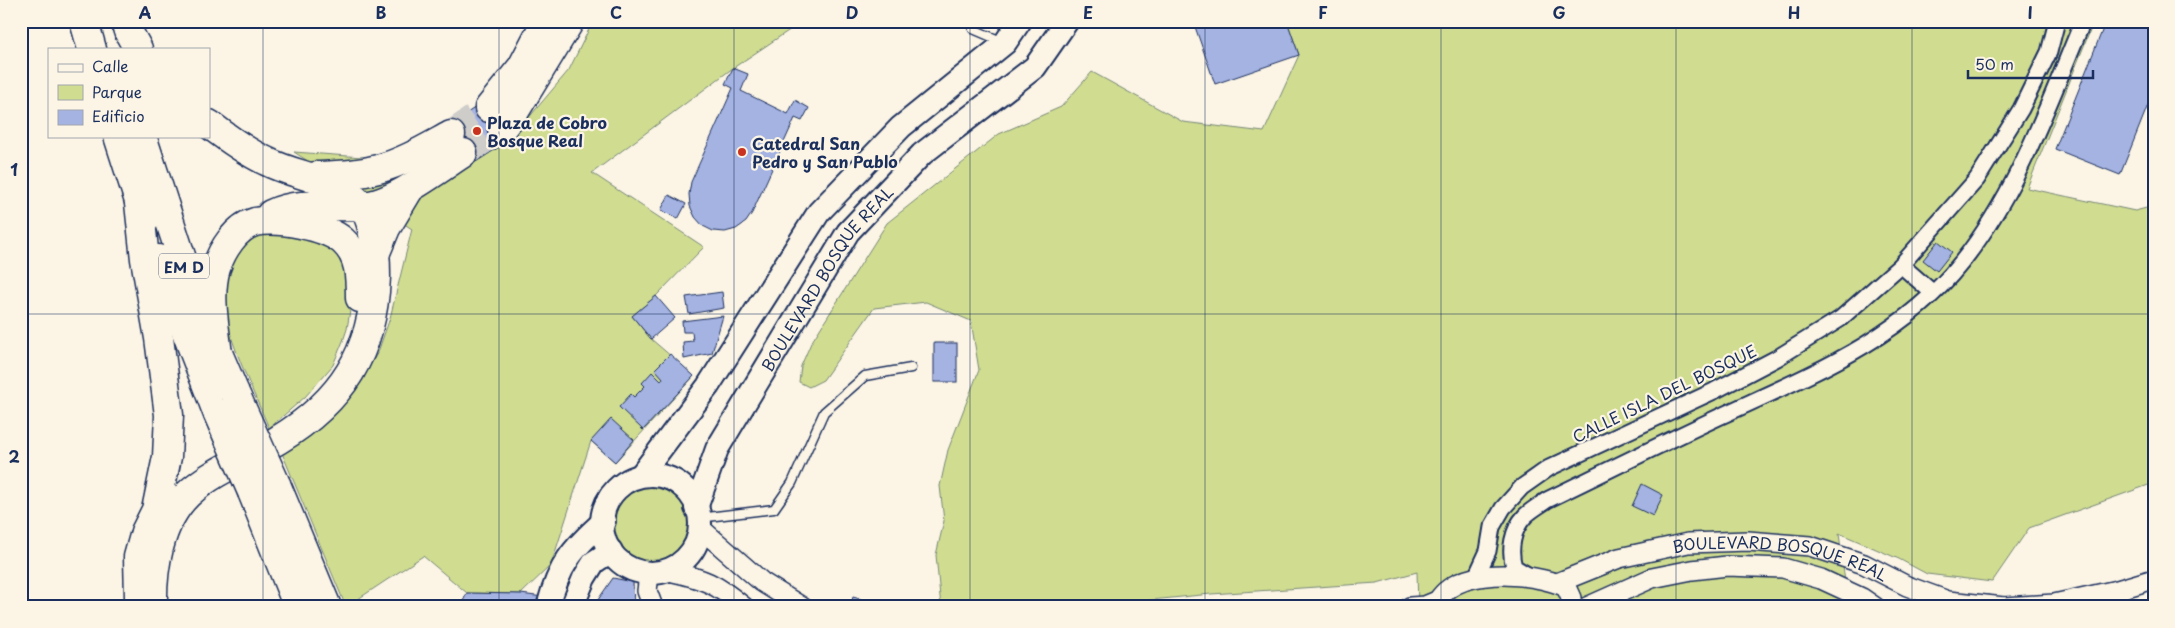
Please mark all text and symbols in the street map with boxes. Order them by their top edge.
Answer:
text: A [139,0,152,24]
text: B [376,0,387,24]
text: C [610,0,622,24]
text: D [846,0,858,24]
text: E [1083,0,1093,24]
text: F [1318,0,1328,24]
text: G [1552,0,1566,24]
text: H [1788,0,1800,24]
text: I [2027,0,2033,24]
legend [48,48,210,138]
scale bar [1968,48,2092,80]
text: 50 m [1975,52,2014,75]
text: Calle [92,54,129,77]
text: Parque [92,80,142,103]
text: Edificio [92,104,145,127]
place label: Plaza de Cobro Bosque Real [487,110,607,152]
marker: Plaza de Cobro Bosque Real [471,125,483,137]
place label: Catedral San Pedro y San Pablo [752,131,898,173]
marker: Catedral San Pedro y San Pablo [736,146,748,158]
text: 1 [10,157,18,181]
street label: BOULEVARD BOSQUE REAL [755,180,898,375]
road number: EM D [159,254,209,278]
street label: CALLE ISLA DEL BOSQUE [1568,338,1760,448]
text: 2 [8,444,20,468]
street label: BOULEVARD BOSQUE REAL [1670,529,1892,586]

